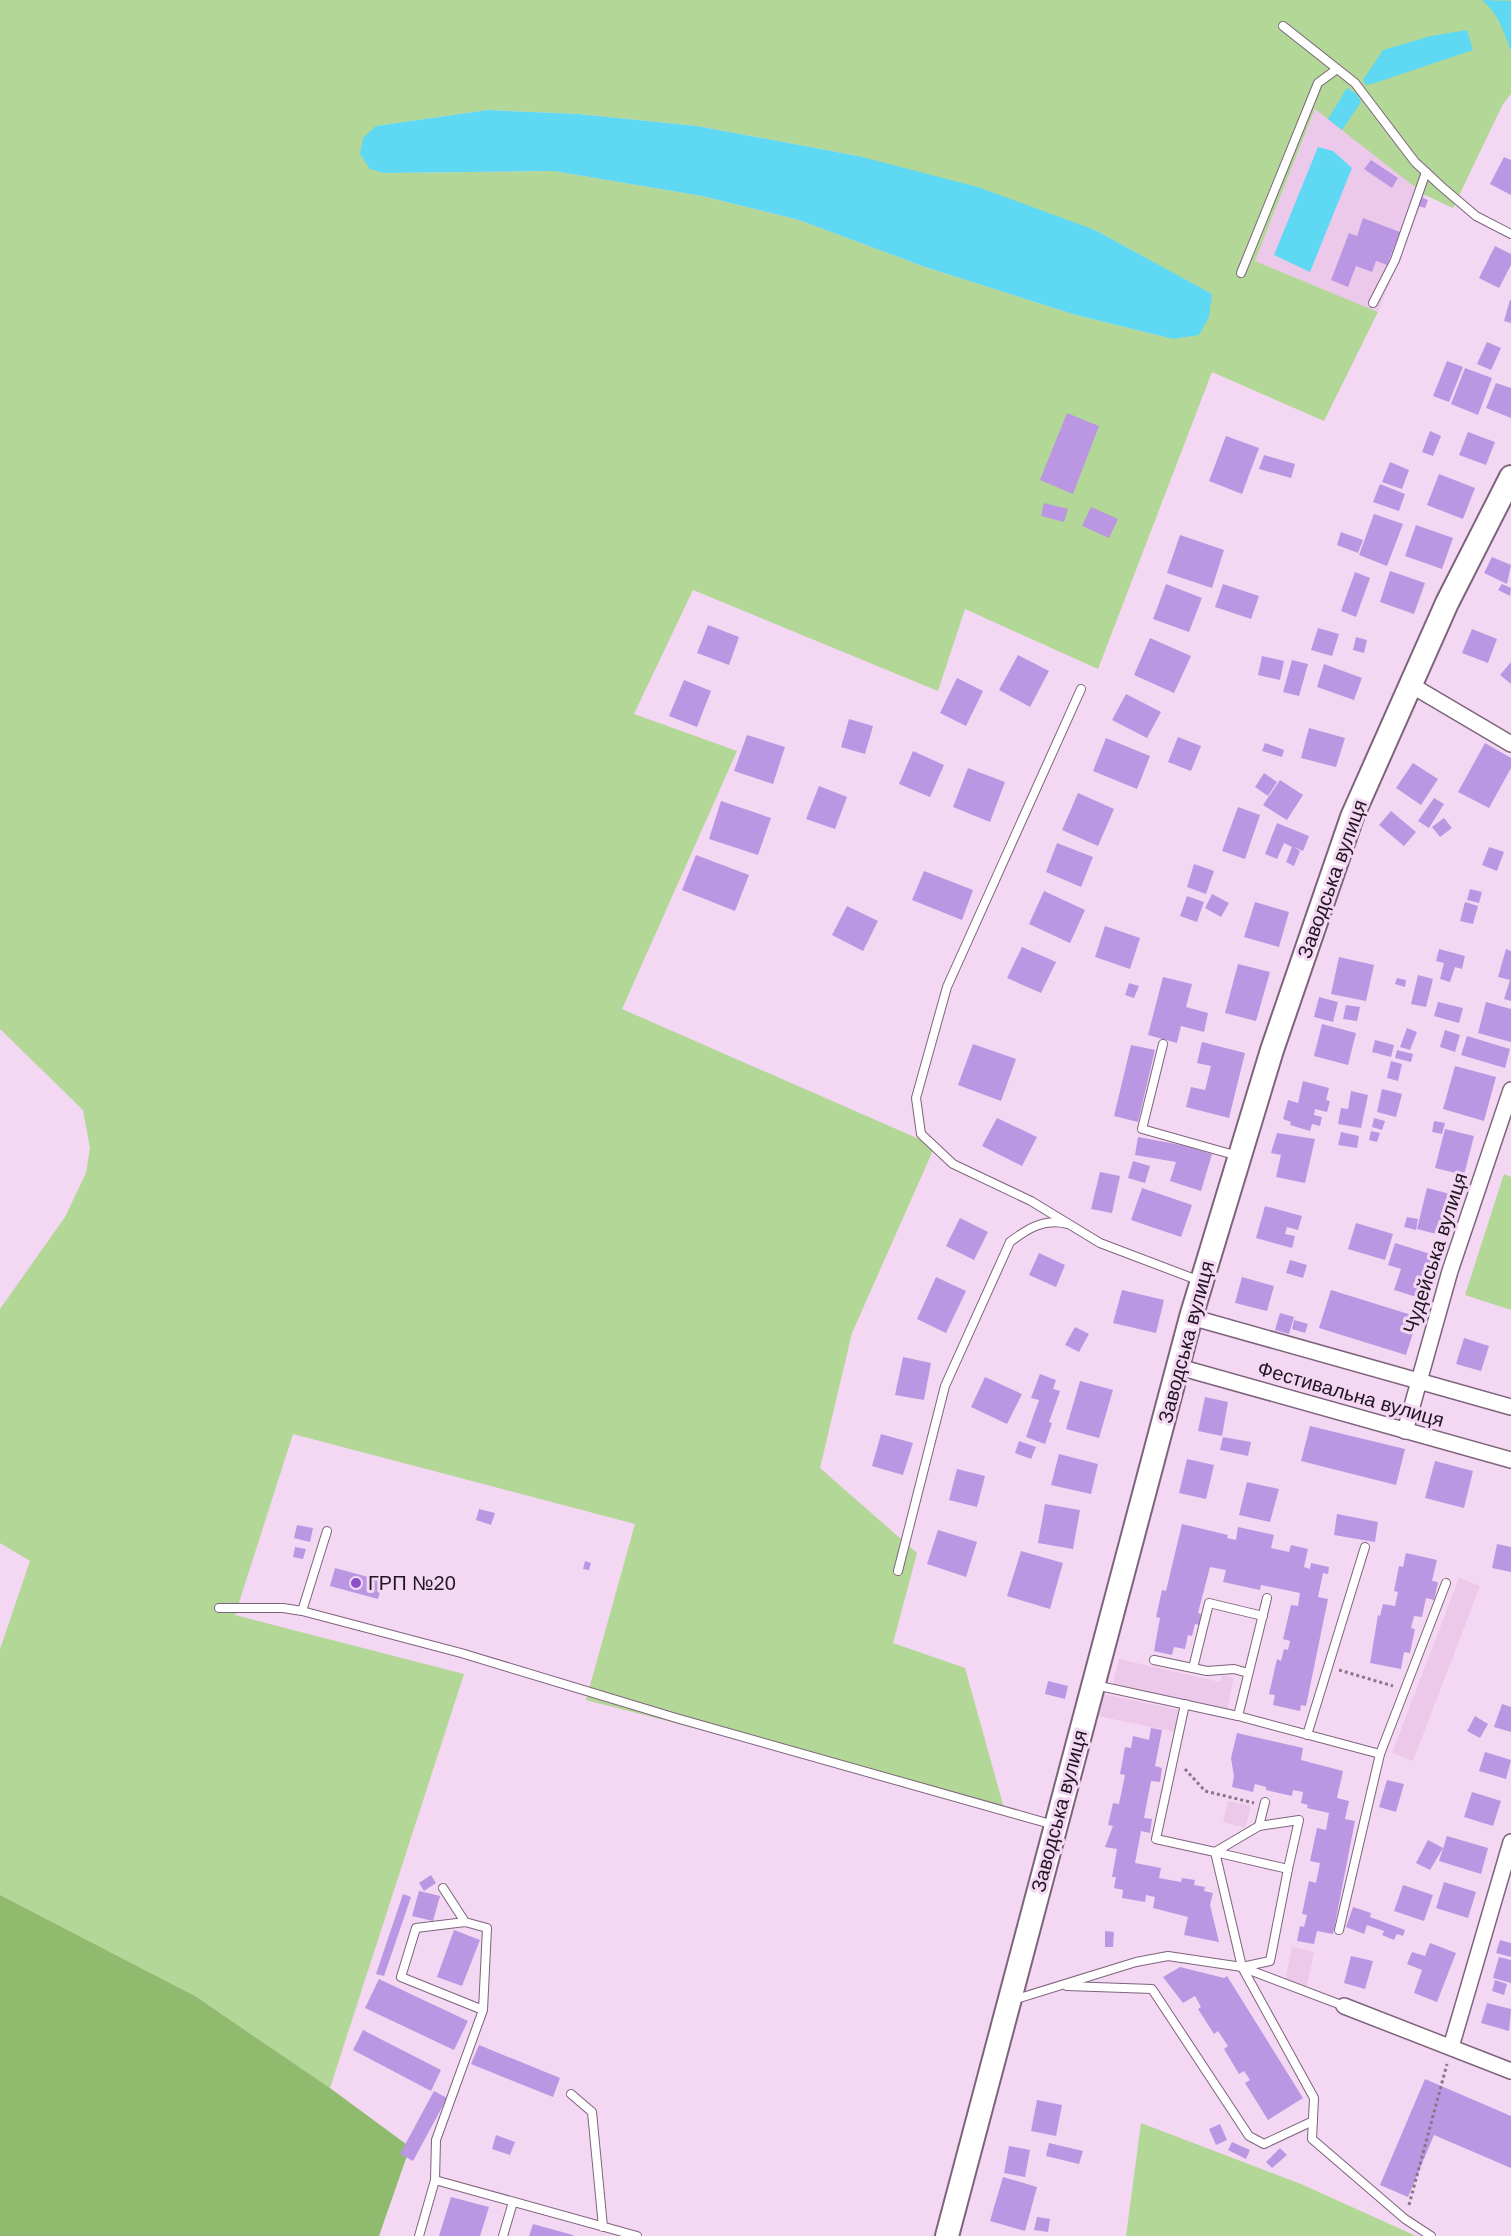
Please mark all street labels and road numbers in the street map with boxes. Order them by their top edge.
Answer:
street label: Заводська вулиця [1293,797,1371,961]
street label: Чудейська вулиця [1399,1170,1471,1336]
street label: Заводська вулиця [1154,1258,1218,1426]
street label: Фестивальна вулиця [1255,1357,1447,1431]
street label: Заводська вулиця [1027,1727,1091,1895]

